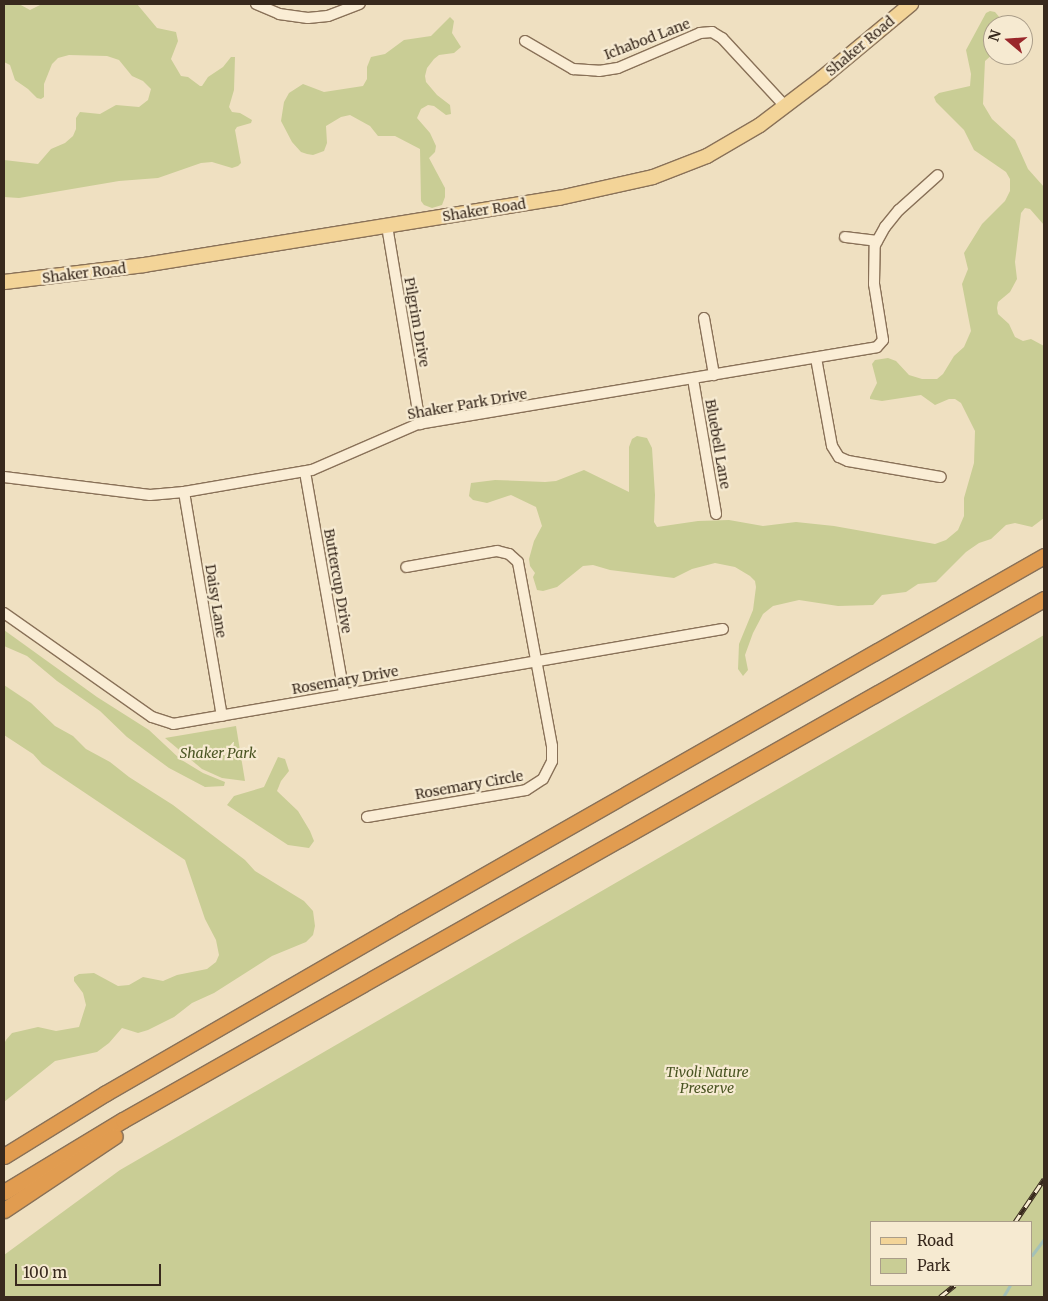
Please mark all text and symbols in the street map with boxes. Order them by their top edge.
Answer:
street label: Shaker Road [822,12,898,80]
street label: Ichabod Lane [602,15,692,63]
north arrow [983,15,1033,65]
text: N [984,28,1005,44]
street label: Shaker Road [441,195,527,225]
street label: Shaker Road [41,260,127,286]
street label: Pilgrim Drive [401,276,433,368]
street label: Shaker Park Drive [406,385,528,423]
street label: Bluebell Lane [702,398,734,490]
street label: Buttercup Drive [321,527,355,635]
street label: Daisy Lane [202,563,230,639]
street label: Rosemary Drive [290,662,400,698]
park label: Shaker Park [180,745,256,761]
street label: Rosemary Circle [414,767,524,803]
park label: Tivoli Nature Preserve [665,1064,749,1096]
legend [870,1221,1033,1286]
text: Road [917,1231,953,1250]
scale bar [18,1254,164,1286]
text: Park [917,1256,950,1275]
text: 100 m [23,1263,67,1282]

